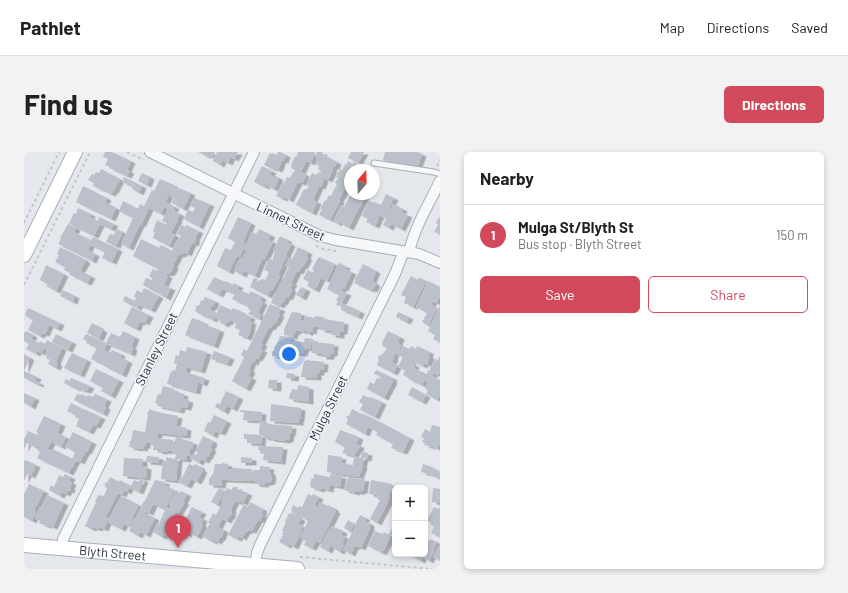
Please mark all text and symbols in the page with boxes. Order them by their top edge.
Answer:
text: Pathlet [20,16,81,39]
text: Map [660,19,685,36]
text: Directions [707,19,769,36]
text: Saved [791,19,828,36]
button: Directions [724,86,824,123]
text: Find us [24,87,113,121]
north arrow [344,164,380,200]
text: Nearby [480,168,534,188]
street label: Linnet Street [254,198,328,244]
text: Mulga St/Blyth St [518,218,634,236]
text: 1 [491,227,495,243]
text: 150 m [776,227,808,243]
text: Bus stop · Blyth Street [518,236,642,252]
button: Save [480,276,640,313]
button: Share [648,276,808,313]
street label: Stanley Street [131,310,181,388]
your location [279,344,299,364]
street label: Mulga Street [305,373,351,443]
map controls [392,485,428,557]
button: + [392,485,428,521]
pin: 1 [165,515,191,548]
button: − [392,521,428,557]
street label: Blyth Street [79,542,147,564]

